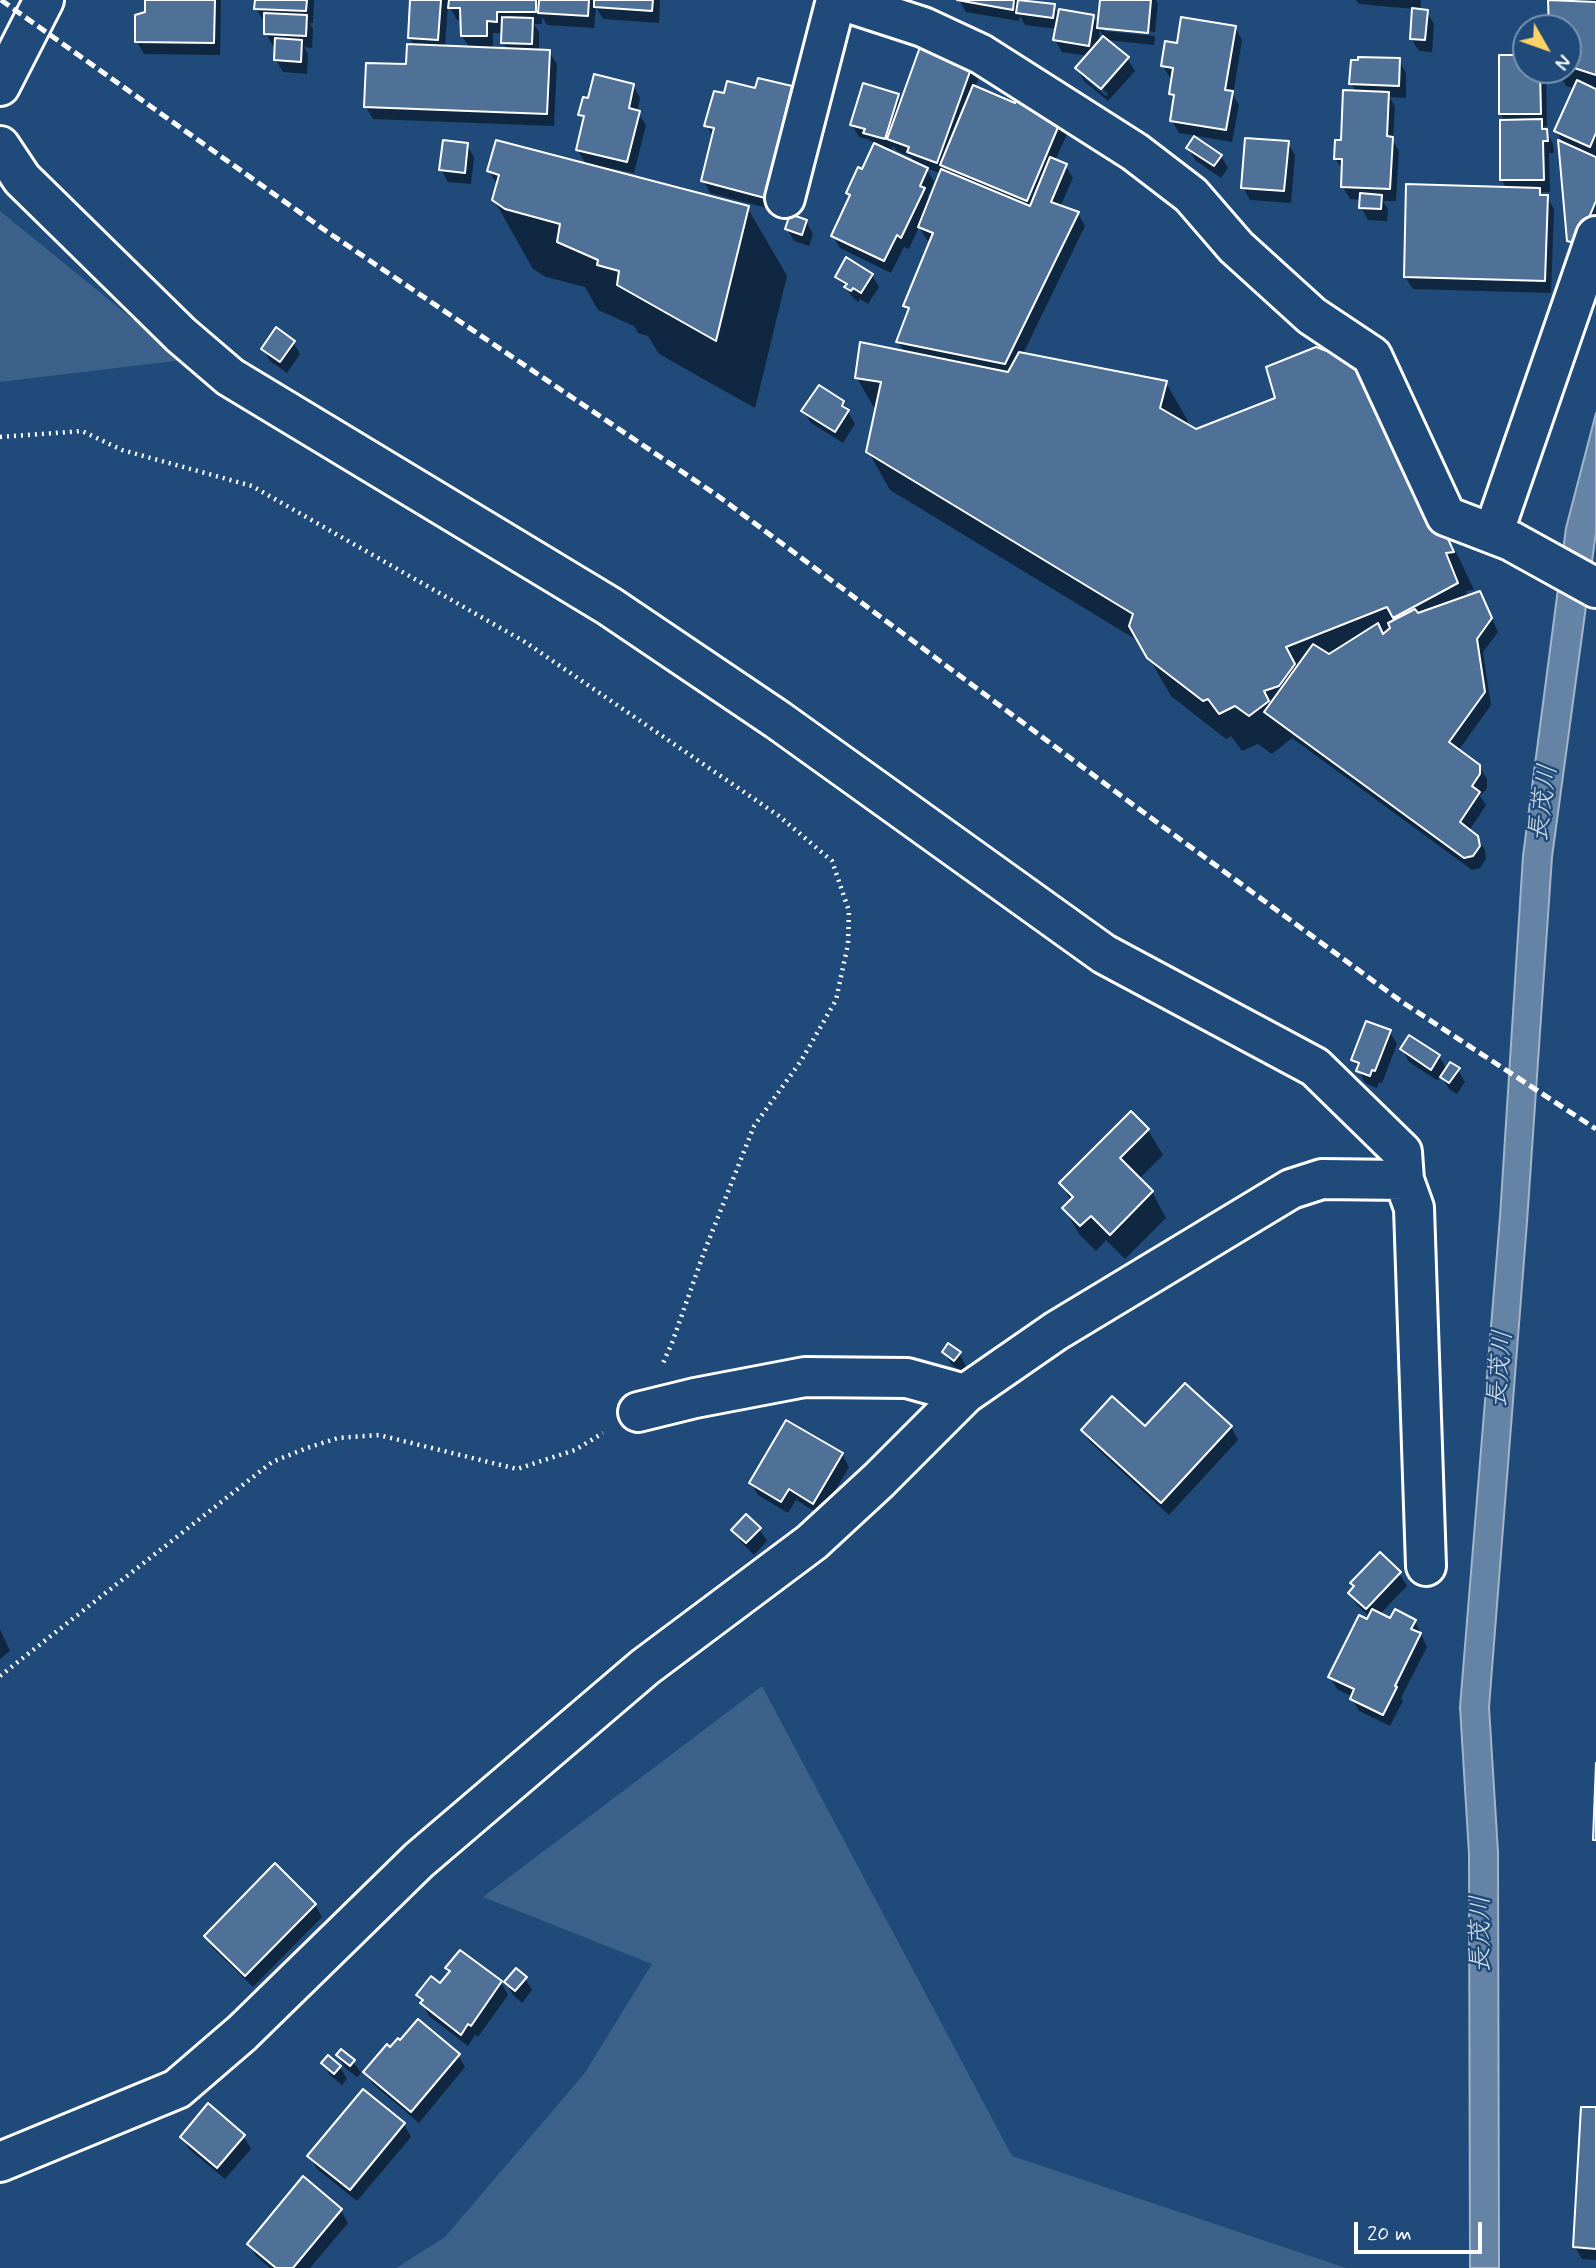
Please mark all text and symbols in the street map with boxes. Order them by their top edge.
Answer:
north arrow [1512,14,1582,84]
text: N [1548,49,1576,74]
water label: 長茂川 [1524,762,1566,844]
water label: 長茂川 [1483,1329,1521,1409]
water label: 長茂川 [1467,1895,1499,1973]
scale bar [1358,2208,1486,2252]
text: 20 m [1367,2220,1412,2248]

